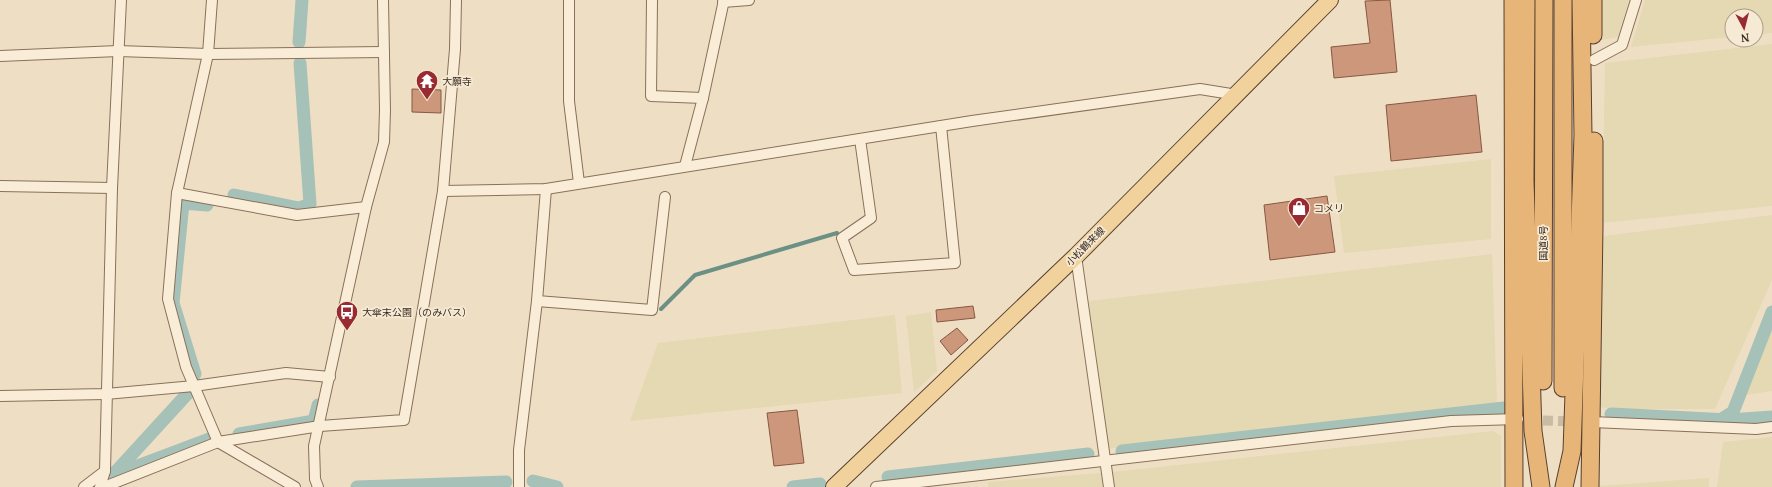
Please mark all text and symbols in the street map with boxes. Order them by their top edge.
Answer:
north arrow [1724,8,1764,48]
text: N [1740,30,1750,45]
temple icon: 大願寺 [414,68,440,101]
place label: 大願寺 [442,75,472,88]
shop icon: コメリ [1286,195,1312,228]
place label: コメリ [1314,202,1344,215]
street label: 小松鶴来線 [1063,224,1108,269]
street label: 国道8号 [1537,225,1550,261]
bus stop icon: 大傘末公園（のみバス） [334,299,360,332]
place label: 大傘末公園（のみバス） [362,306,472,319]

